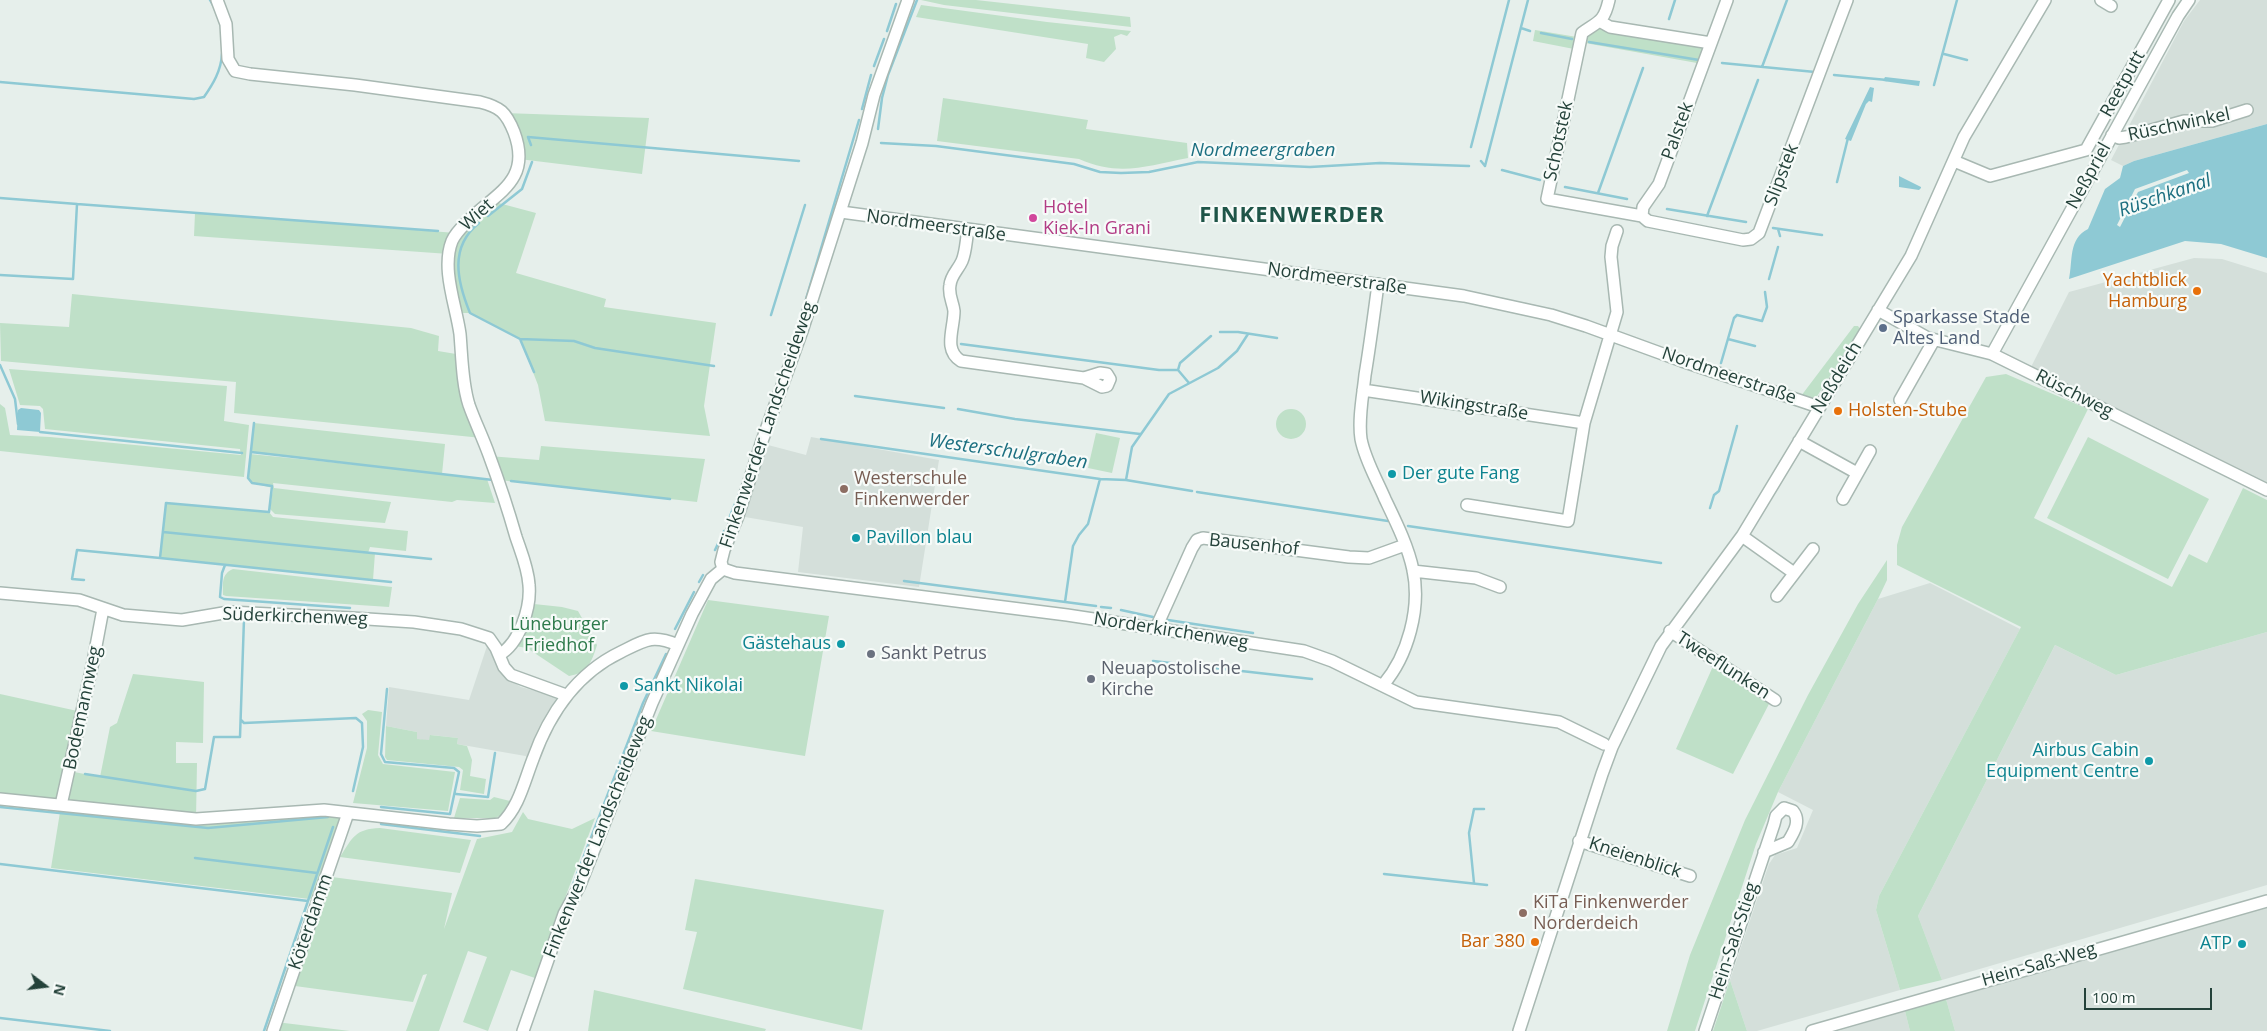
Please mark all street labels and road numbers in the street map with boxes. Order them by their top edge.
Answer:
street label: Reetputt [2096,47,2150,121]
street label: Schotstek [1540,99,1578,183]
street label: Palstek [1658,99,1698,163]
street label: Rüschwinkel [2126,104,2232,146]
street label: Neßpriel [2062,139,2116,213]
street label: Slipstek [1760,141,1804,209]
street label: Wiet [456,194,498,236]
street label: Nordmeerstraße [865,206,1007,246]
street label: Nordmeerstraße [1266,259,1408,299]
street label: Finkenwerder Landscheideweg [716,299,820,551]
street label: Neßdeich [1807,338,1867,418]
street label: Nordmeerstraße [1659,343,1799,409]
street label: Rüschweg [2032,365,2116,423]
street label: Wikingstraße [1418,387,1530,425]
street label: Bausenhof [1208,530,1300,560]
street label: Süderkirchenweg [222,604,368,630]
street label: Norderkirchenweg [1092,608,1250,654]
street label: Tweeflunken [1672,628,1774,704]
street label: Bodemannweg [59,644,107,772]
street label: Finkenwerder Landscheideweg [539,713,657,961]
street label: Kneienblick [1586,833,1684,883]
street label: Köterdamm [284,871,338,973]
street label: Hein-Saß-Stieg [1705,879,1763,1003]
street label: Hein-Saß-Weg [1979,938,2099,992]

